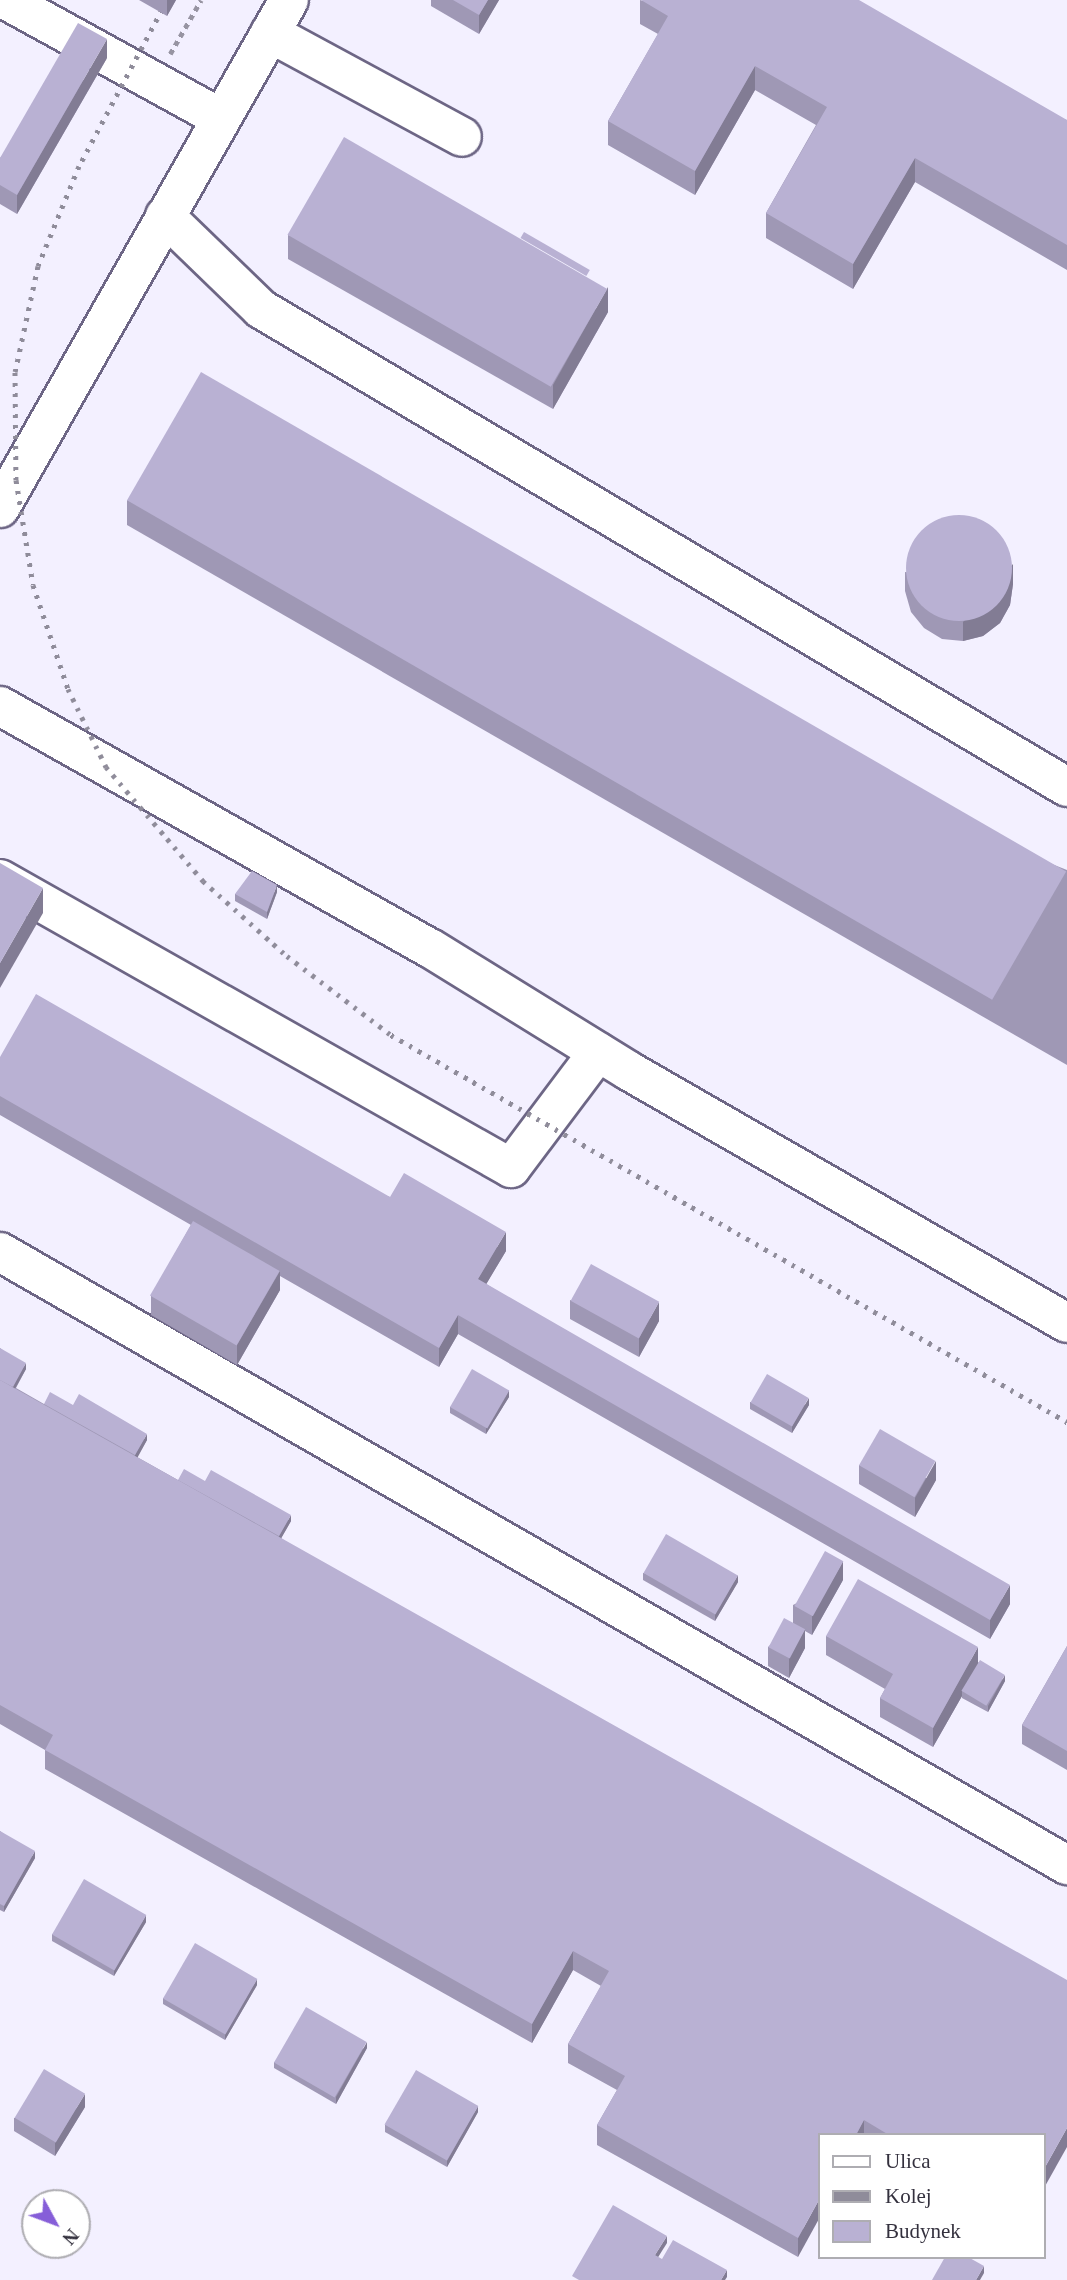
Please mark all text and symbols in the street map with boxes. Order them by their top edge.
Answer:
legend [818,2133,1046,2259]
text: Ulica [885,2149,930,2173]
text: Kolej [885,2184,932,2208]
north arrow [21,2189,91,2259]
text: Budynek [885,2219,961,2243]
text: N [58,2225,83,2249]

